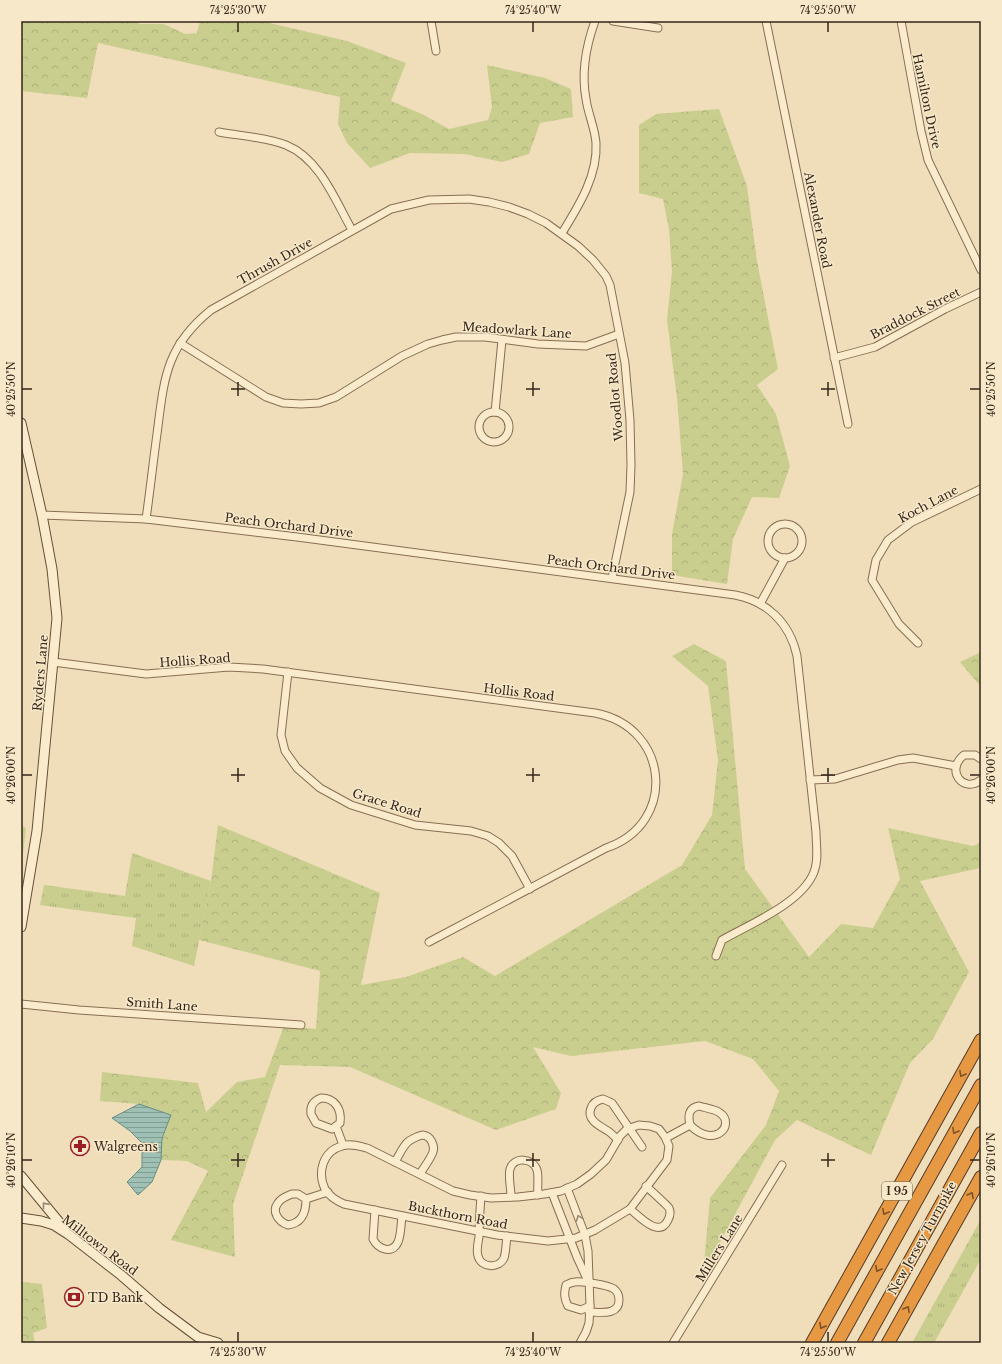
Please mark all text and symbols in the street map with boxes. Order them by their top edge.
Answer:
text: 74°25'30"W [210,4,267,17]
text: 74°25'40"W [505,4,561,17]
text: 74°25'50"W [800,4,856,17]
street label: Hamilton Drive [910,52,944,150]
street label: Alexander Road [801,170,835,270]
street label: Thrush Drive [235,234,315,288]
street label: Braddock Street [868,284,963,342]
street label: Meadowlark Lane [462,319,572,341]
street label: Woodlot Road [604,352,626,443]
text: 40°25'50"N [5,361,18,417]
text: 40°25'50"N [985,361,998,417]
street label: Koch Lane [896,482,961,526]
street label: Peach Orchard Drive [224,510,354,540]
street label: Peach Orchard Drive [546,552,676,582]
street label: Ryders Lane [29,634,51,712]
street label: Hollis Road [159,650,231,670]
street label: Hollis Road [483,680,555,704]
text: 40°26'00"N [5,746,18,804]
text: 40°26'00"N [985,746,998,804]
street label: Grace Road [351,785,423,821]
street label: Smith Lane [126,994,198,1014]
one-way arrow [959,1070,967,1077]
one-way arrow [953,1127,960,1134]
text: 40°26'10"N [5,1132,18,1188]
text: 40°26'10"N [985,1132,998,1188]
pharmacy icon: Walgreens [69,1135,91,1157]
place label: Walgreens [93,1139,158,1154]
street label: New Jersey Turnpike [885,1179,959,1297]
road number: I 95 [882,1182,912,1200]
one-way arrow [966,1192,973,1199]
street label: Buckthorn Road [407,1198,509,1232]
one-way arrow [43,1202,50,1210]
one-way arrow [883,1208,890,1215]
street label: Millers Lane [692,1211,746,1285]
street label: Milltown Road [59,1212,141,1278]
one-way arrow [575,1214,583,1221]
one-way arrow [876,1265,883,1272]
bank icon: TD Bank [63,1286,85,1308]
place label: TD Bank [88,1290,144,1305]
one-way arrow [903,1306,910,1313]
one-way arrow [819,1322,827,1329]
text: 74°25'30"W [210,1346,267,1359]
text: 74°25'40"W [505,1346,561,1359]
text: 74°25'50"W [800,1346,856,1359]

